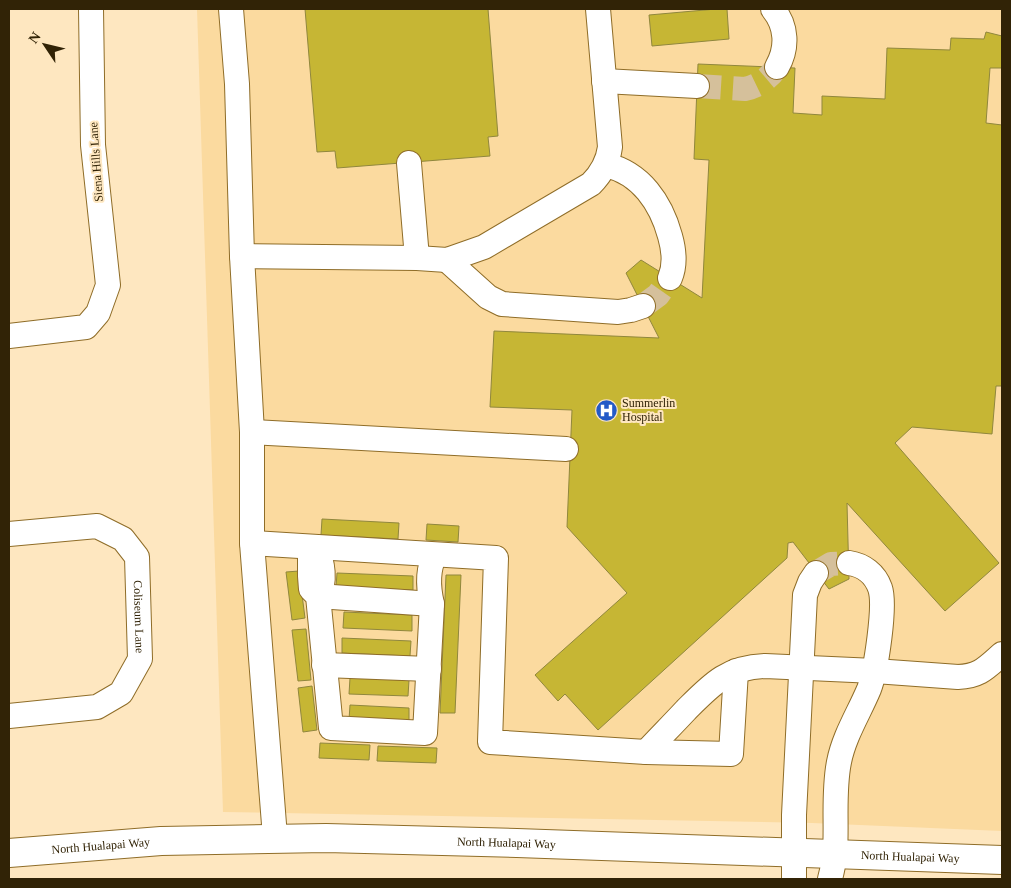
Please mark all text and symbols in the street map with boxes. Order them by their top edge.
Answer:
north arrow [20,20,70,70]
text: N [26,29,44,46]
street label: Siena Hills Lane [86,122,106,202]
place label: Summerlin Hospital [622,396,675,424]
hospital icon: Summerlin Hospital [594,398,618,422]
street label: Coliseum Lane [131,580,147,653]
street label: North Hualapai Way [457,834,556,851]
street label: North Hualapai Way [51,835,151,857]
street label: North Hualapai Way [861,848,960,866]

